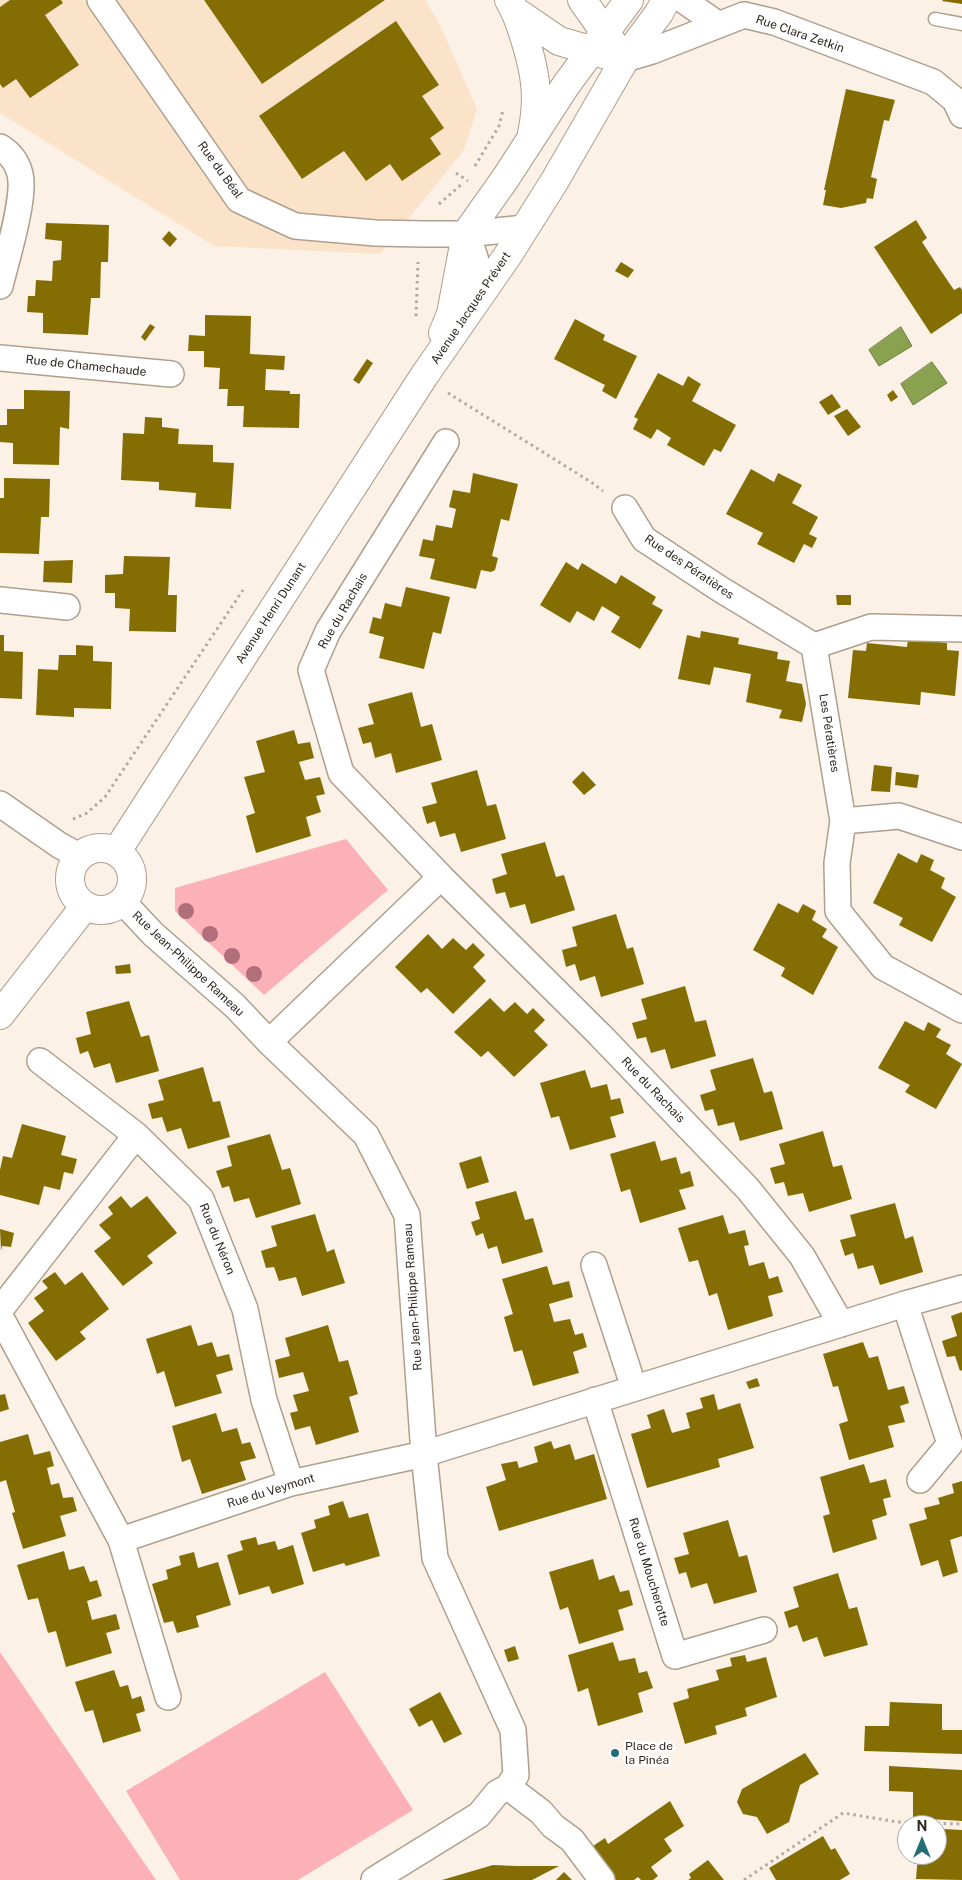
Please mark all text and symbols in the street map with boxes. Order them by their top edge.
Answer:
street label: Rue Clara Zetkin [754,12,846,56]
street label: Rue du Béal [195,139,245,201]
street label: Avenue Jacques Prévert [428,249,514,367]
street label: Rue de Chamechaude [25,352,147,380]
street label: Rue des Pératières [642,532,736,602]
street label: Avenue Henri Dunant [233,560,309,666]
street label: Rue du Rachais [315,570,371,652]
street label: Les Pératières [816,693,842,773]
street label: Rue Jean-Philippe Rameau [129,908,247,1020]
street label: Rue du Rachais [618,1054,688,1126]
street label: Rue du Néron [196,1201,238,1277]
street label: Rue Jean-Philippe Rameau [401,1223,425,1371]
street label: Rue du Veymont [225,1471,317,1511]
street label: Rue du Moucherotte [626,1516,672,1628]
place label: Place de la Pinéa [625,1739,673,1767]
marker: Place de la Pinéa [609,1747,621,1759]
north arrow [897,1815,947,1865]
text: N [917,1818,927,1834]

